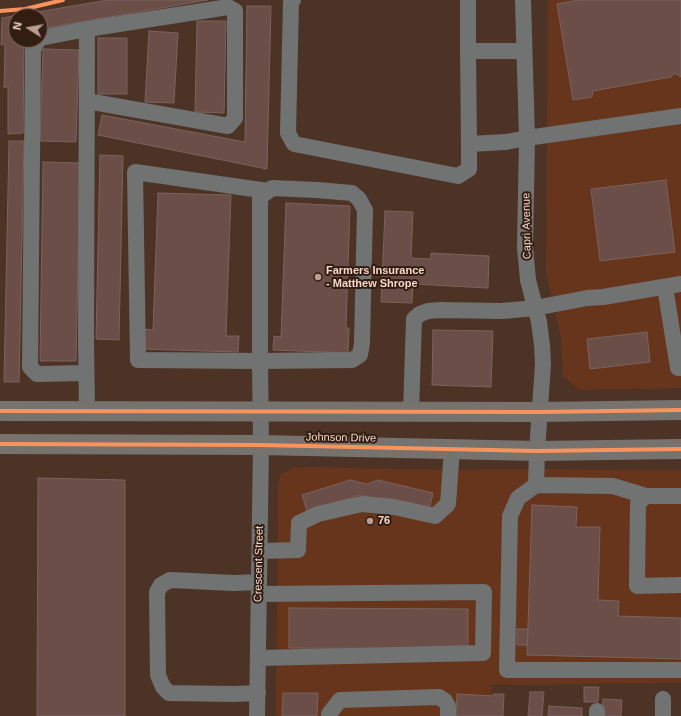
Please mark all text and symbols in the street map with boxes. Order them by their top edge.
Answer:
north arrow [8,8,48,48]
text: N [11,21,24,31]
street label: Capri Avenue [520,193,534,259]
place label: Farmers Insurance - Matthew Shrope [326,264,424,290]
marker: Farmers Insurance - Matthew Shrope [313,272,323,282]
street label: Johnson Drive [306,431,376,445]
place label: 76 [378,514,390,528]
marker: 76 [365,516,375,526]
street label: Crescent Street [252,526,266,602]

